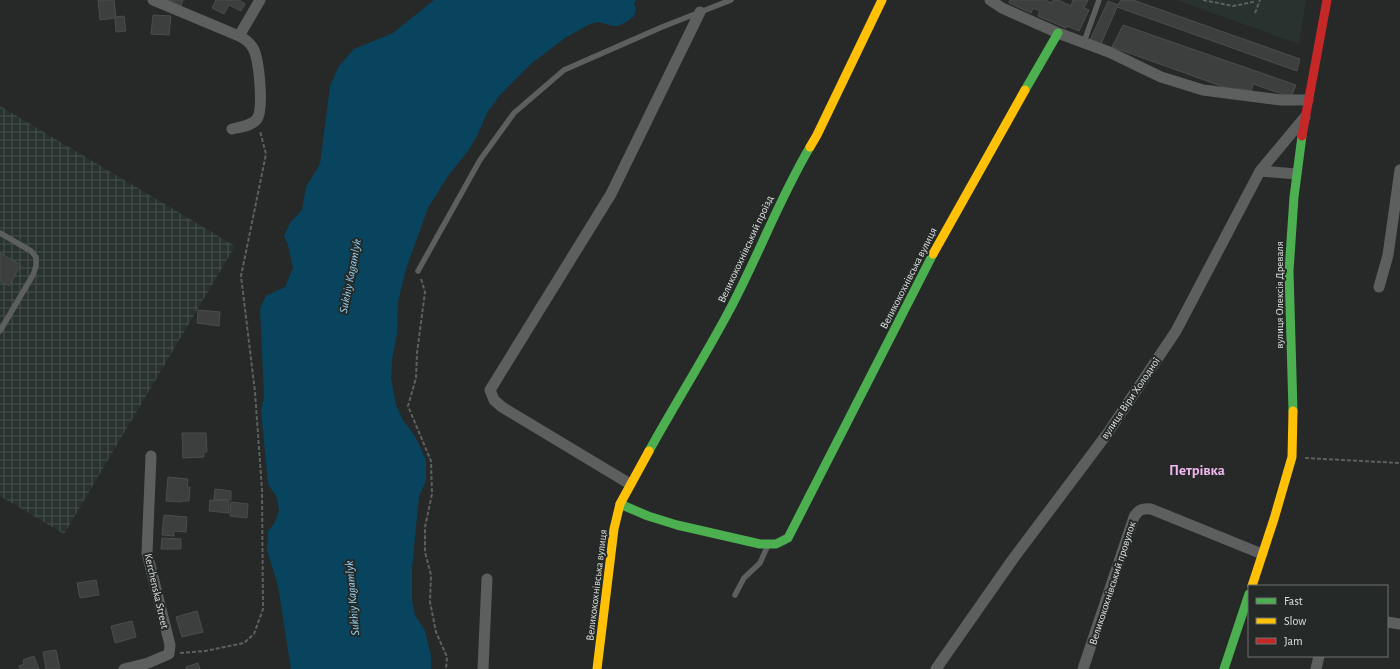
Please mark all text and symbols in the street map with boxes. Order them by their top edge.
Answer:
street label: Великокохнівський проїзд [716,194,775,304]
street label: Великокохнівська вулиця [878,226,939,331]
water label: Sukhiy Kagamlyk [337,237,363,314]
street label: вулиця Олексія Древаля [1274,241,1285,349]
street label: вулиця Віри Холодної [1099,355,1162,441]
district label: Петрівка [1169,463,1225,478]
street label: Великокохнівський провулок [1087,520,1138,646]
street label: Великокохнівська вулиця [584,529,609,641]
street label: Kerchenska Street [143,552,171,630]
water label: Sukhiy Kagamlyk [343,559,361,636]
legend [1248,585,1388,657]
text: Fast [1284,595,1303,607]
text: Slow [1284,615,1306,627]
text: Jam [1284,635,1303,647]

